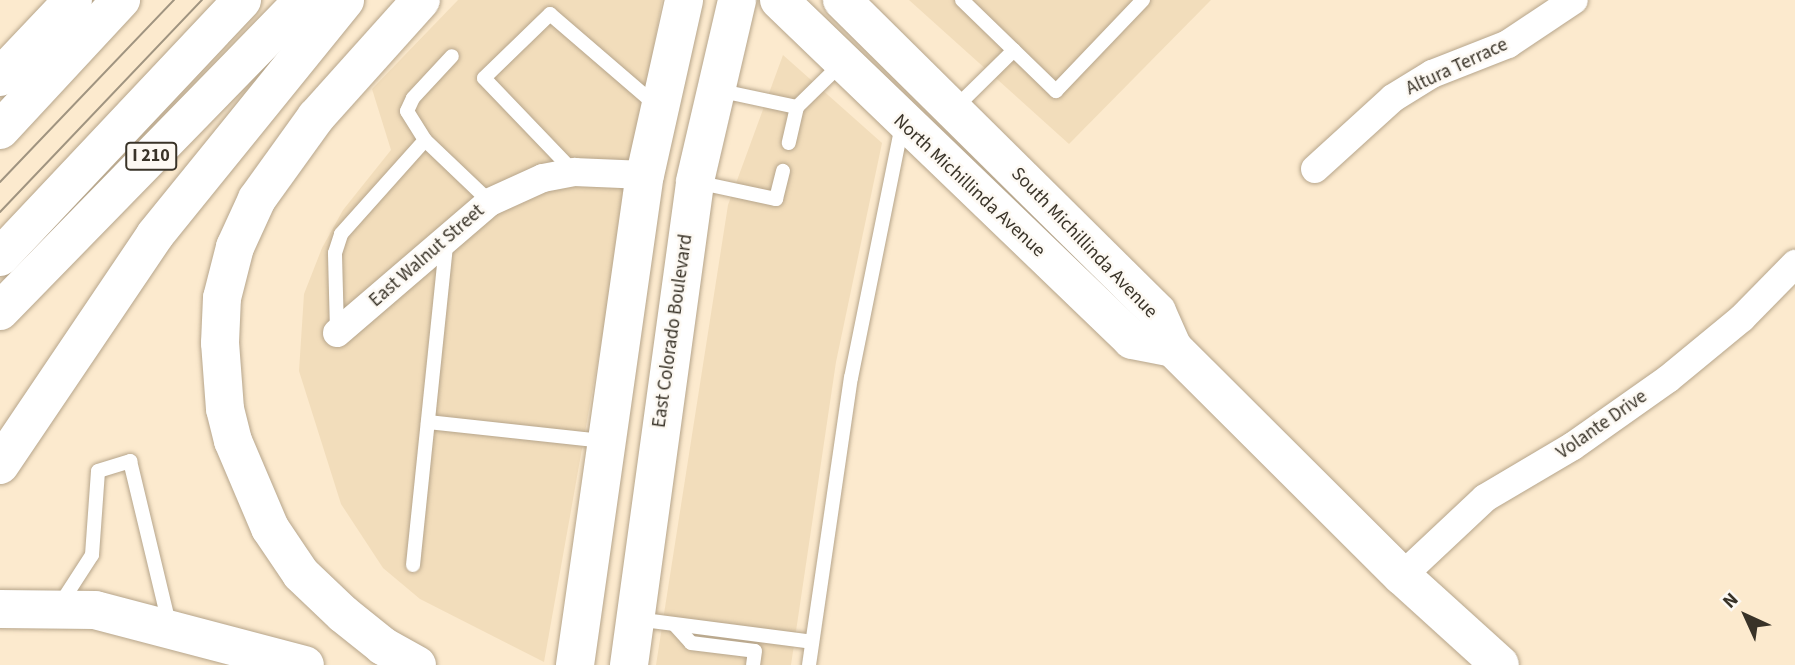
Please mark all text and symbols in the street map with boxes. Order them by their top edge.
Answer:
street label: Altura Terrace [1402,33,1512,101]
street label: North Michillinda Avenue [888,110,1050,262]
road number: I 210 [125,141,177,170]
street label: South Michillinda Avenue [1006,163,1162,323]
street label: East Walnut Street [365,200,489,312]
street label: East Colorado Boulevard [648,233,698,429]
street label: Volante Drive [1552,385,1652,465]
north arrow [1711,581,1781,651]
text: N [1717,587,1745,615]

